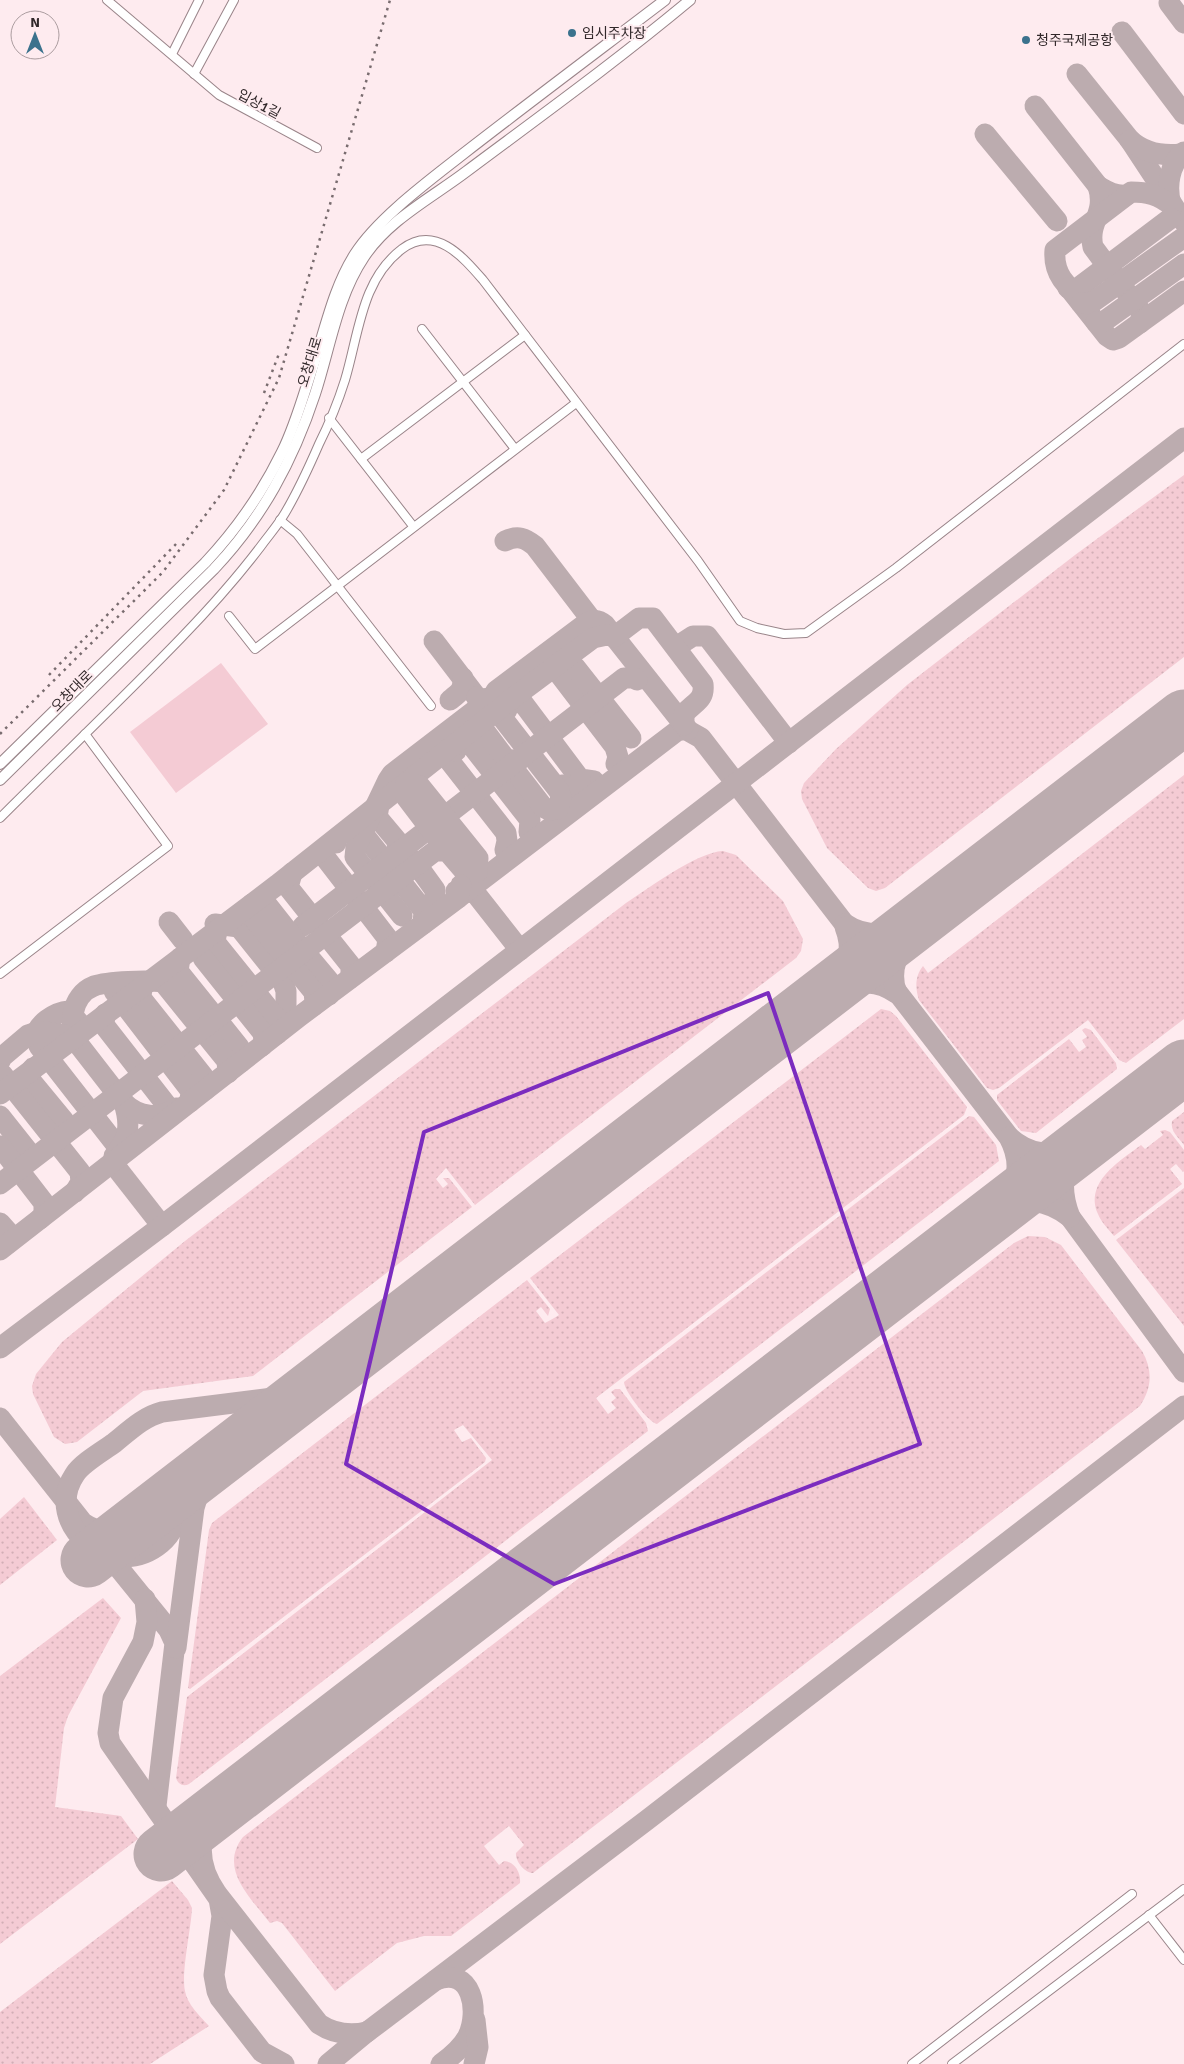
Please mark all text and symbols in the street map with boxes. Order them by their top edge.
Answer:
north arrow [10,10,60,60]
text: N [30,14,40,31]
place label: 임시주차장 [582,25,647,42]
marker: 임시주차장 [566,27,578,39]
place label: 청주국제공항 [1036,32,1113,49]
marker: 청주국제공항 [1020,34,1032,46]
street label: 입상1길 [235,86,283,122]
street label: 오창대로 [294,335,326,389]
street label: 오창대로 [48,667,96,715]

